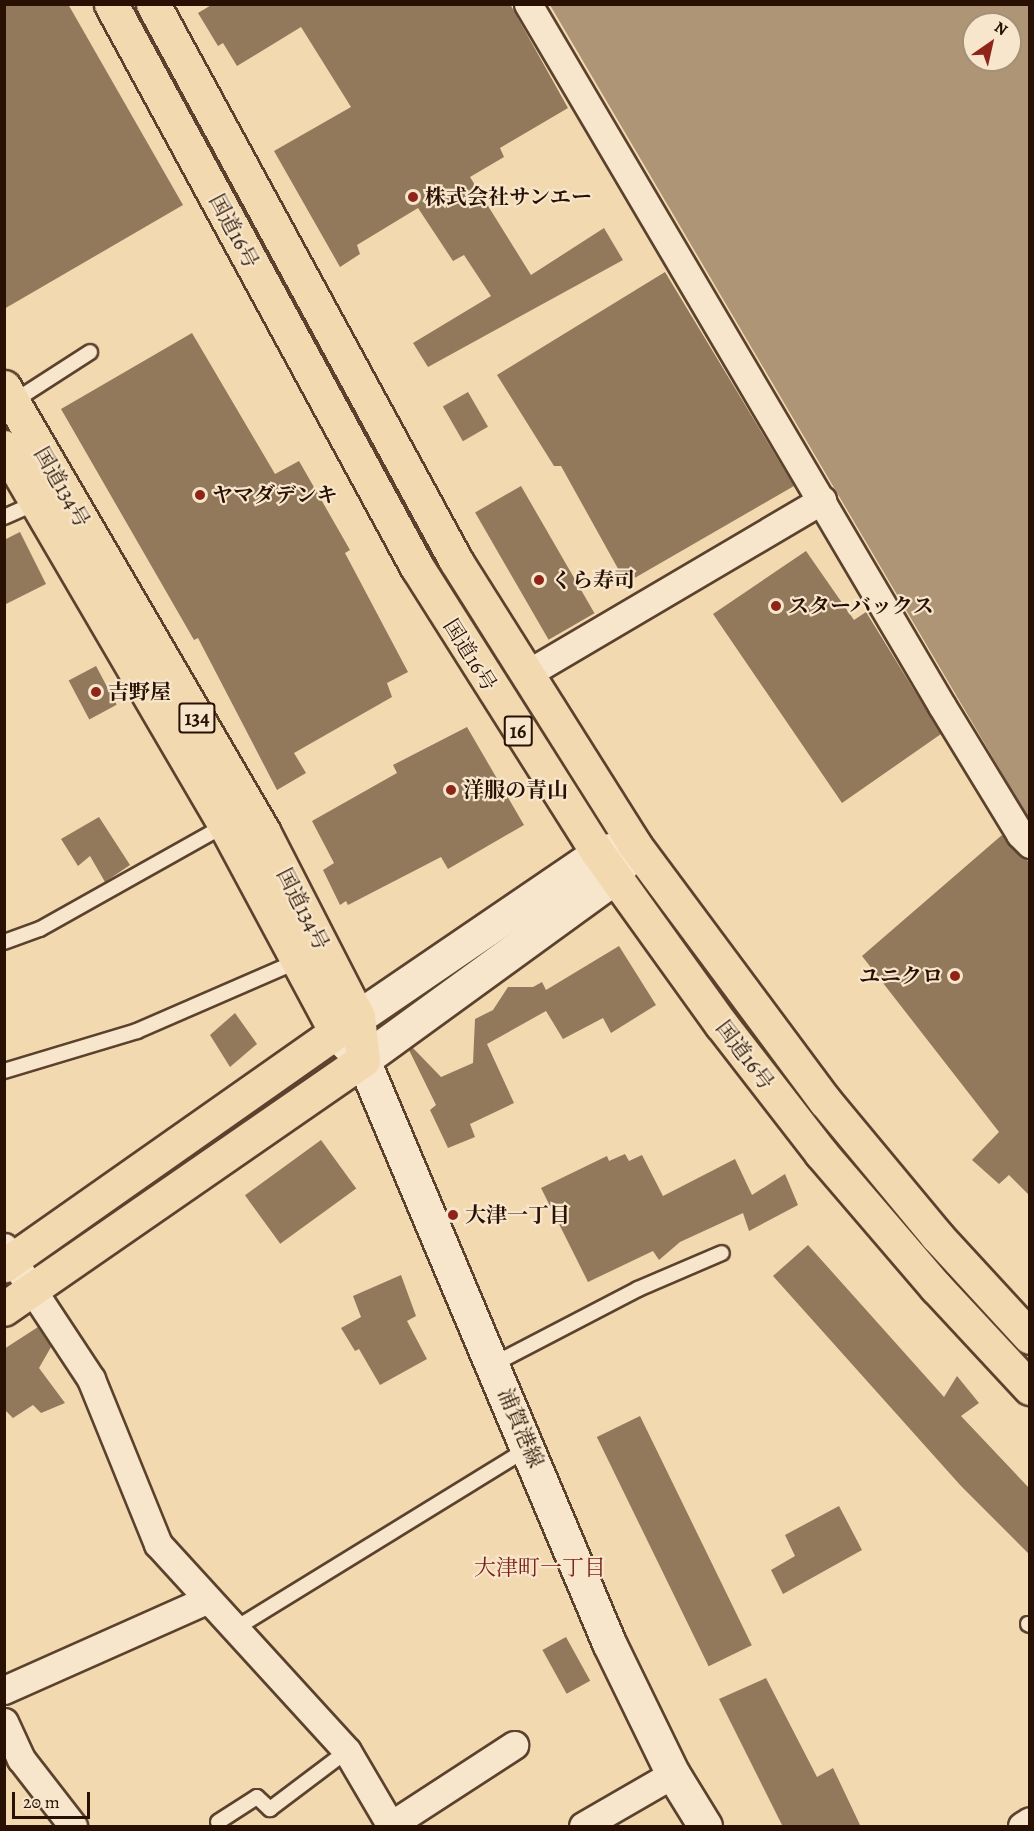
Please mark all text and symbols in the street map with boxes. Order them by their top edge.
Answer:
north arrow [962,12,1022,72]
text: N [990,16,1012,41]
place label: 株式会社サンエー [425,184,593,210]
street label: 国道16号 [204,190,264,272]
marker: 株式会社サンエー [406,190,420,204]
street label: 国道134号 [29,442,95,532]
place label: ヤマダデンキ [212,482,338,508]
marker: ヤマダデンキ [193,488,207,502]
place label: くら寿司 [551,567,635,593]
marker: くら寿司 [532,573,546,587]
place label: スターバックス [788,593,935,619]
marker: スターバックス [769,599,783,613]
street label: 国道16号 [438,614,502,696]
place label: 吉野屋 [108,679,171,705]
marker: 吉野屋 [89,685,103,699]
road number: 134 [178,701,216,735]
road number: 16 [503,714,533,748]
place label: 洋服の青山 [463,777,568,803]
marker: 洋服の青山 [444,783,458,797]
street label: 国道134号 [272,864,334,954]
place label: ユニクロ [859,963,943,989]
marker: ユニクロ [948,969,962,983]
street label: 国道16号 [711,1016,779,1094]
place label: 大津一丁目 [465,1202,570,1228]
marker: 大津一丁目 [446,1208,460,1222]
street label: 浦賀港線 [493,1384,549,1472]
district label: 大津町一丁目 [474,1556,606,1582]
scale bar [15,1780,93,1818]
text: 20 m [23,1790,60,1814]

